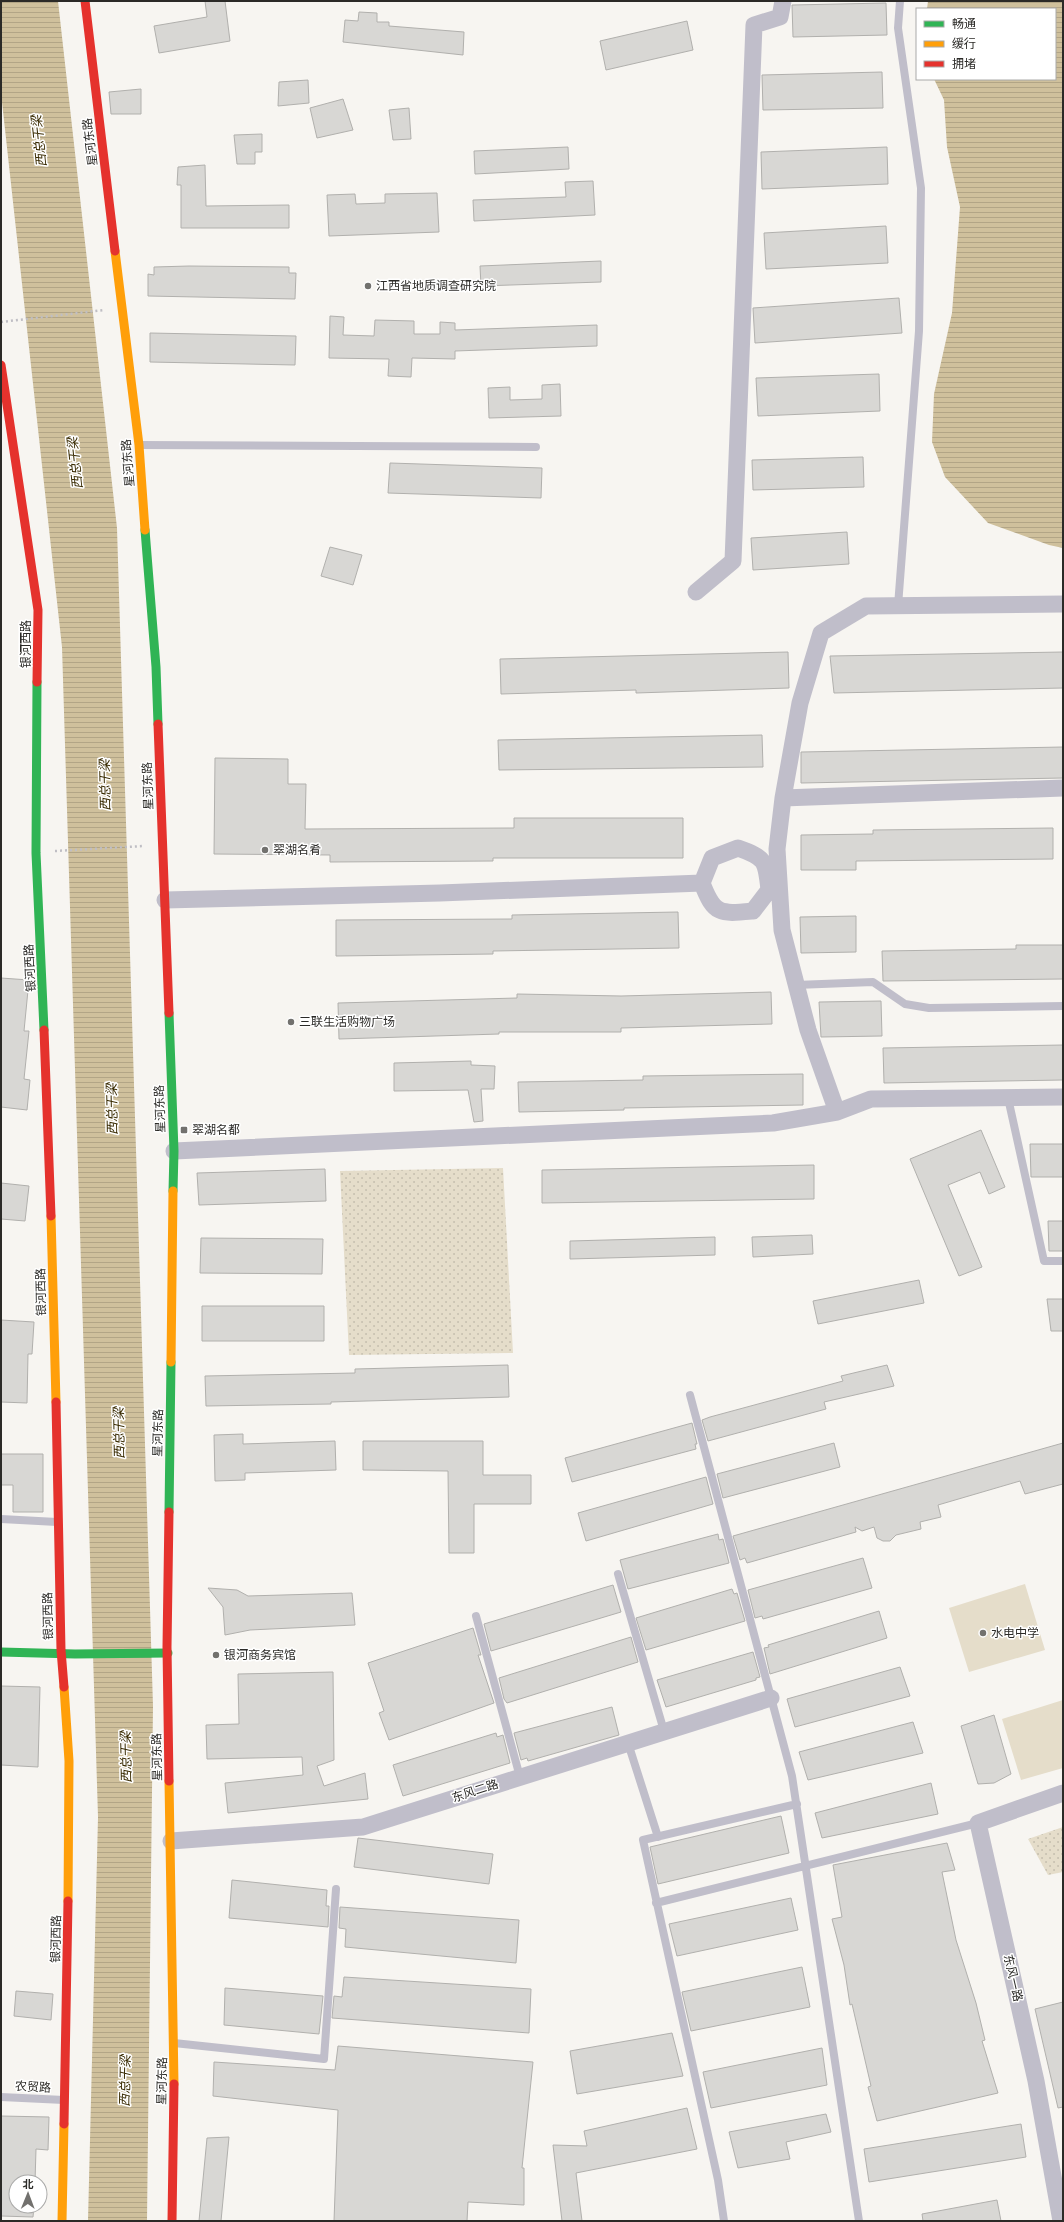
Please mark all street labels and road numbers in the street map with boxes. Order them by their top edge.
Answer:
street label: 星河东路 [80,117,100,167]
street label: 星河东路 [119,438,137,488]
street label: 银河西路 [19,620,33,668]
street label: 星河东路 [140,762,156,810]
street label: 银河西路 [22,944,38,992]
street label: 星河东路 [152,1085,168,1133]
street label: 银河西路 [34,1268,48,1316]
street label: 星河东路 [151,1409,165,1457]
street label: 银河西路 [41,1592,55,1640]
street label: 星河东路 [150,1733,164,1781]
street label: 东风二路 [450,1777,500,1805]
street label: 银河西路 [49,1915,63,1963]
street label: 东风一路 [1001,1953,1025,2003]
street label: 星河东路 [155,2057,169,2105]
street label: 农贸路 [15,2079,51,2095]

